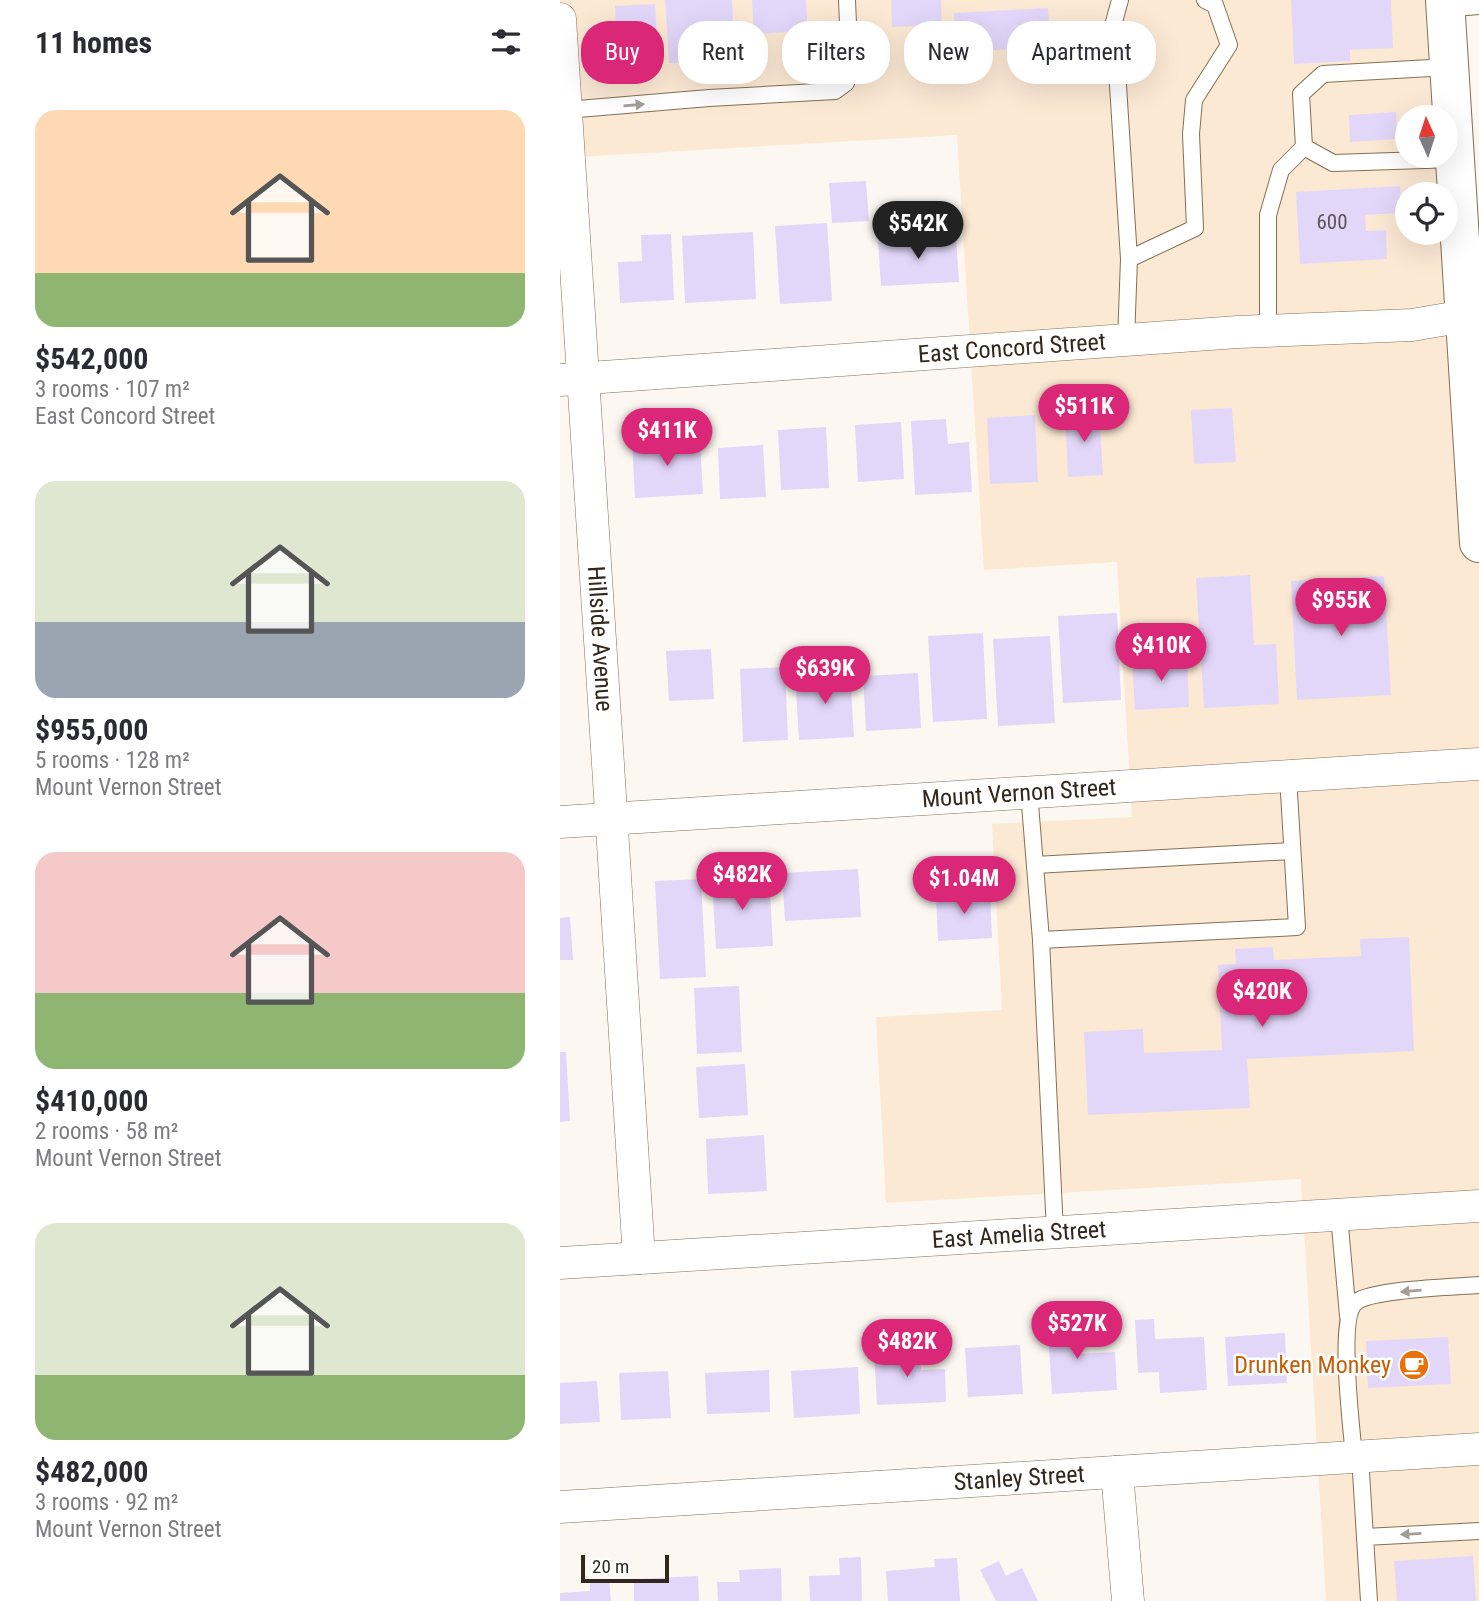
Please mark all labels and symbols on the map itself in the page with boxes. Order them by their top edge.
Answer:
one-way arrow [624,99,646,110]
north arrow [1395,105,1458,168]
pin: $542K [869,202,967,261]
house number: 600 [1316,210,1348,234]
street label: East Concord Street [917,327,1107,369]
pin: $511K [1035,384,1133,444]
pin: $411K [618,408,716,468]
street label: Hillside Avenue [582,565,619,712]
pin: $955K [1292,578,1390,638]
pin: $410K [1112,624,1210,683]
pin: $639K [776,646,874,706]
street label: Mount Vernon Street [921,773,1117,813]
pin: $482K [693,852,791,912]
pin: $1.04M [907,856,1021,916]
pin: $420K [1213,970,1311,1029]
street label: East Amelia Street [931,1215,1107,1254]
one-way arrow [1400,1286,1422,1297]
pin: $527K [1028,1302,1126,1361]
pin: $482K [858,1320,956,1379]
cafe icon: Drunken Monkey [1397,1348,1431,1382]
place label: Drunken Monkey [1234,1351,1391,1379]
street label: Stanley Street [953,1460,1085,1496]
one-way arrow [1400,1529,1422,1540]
scale bar [581,1552,668,1584]

